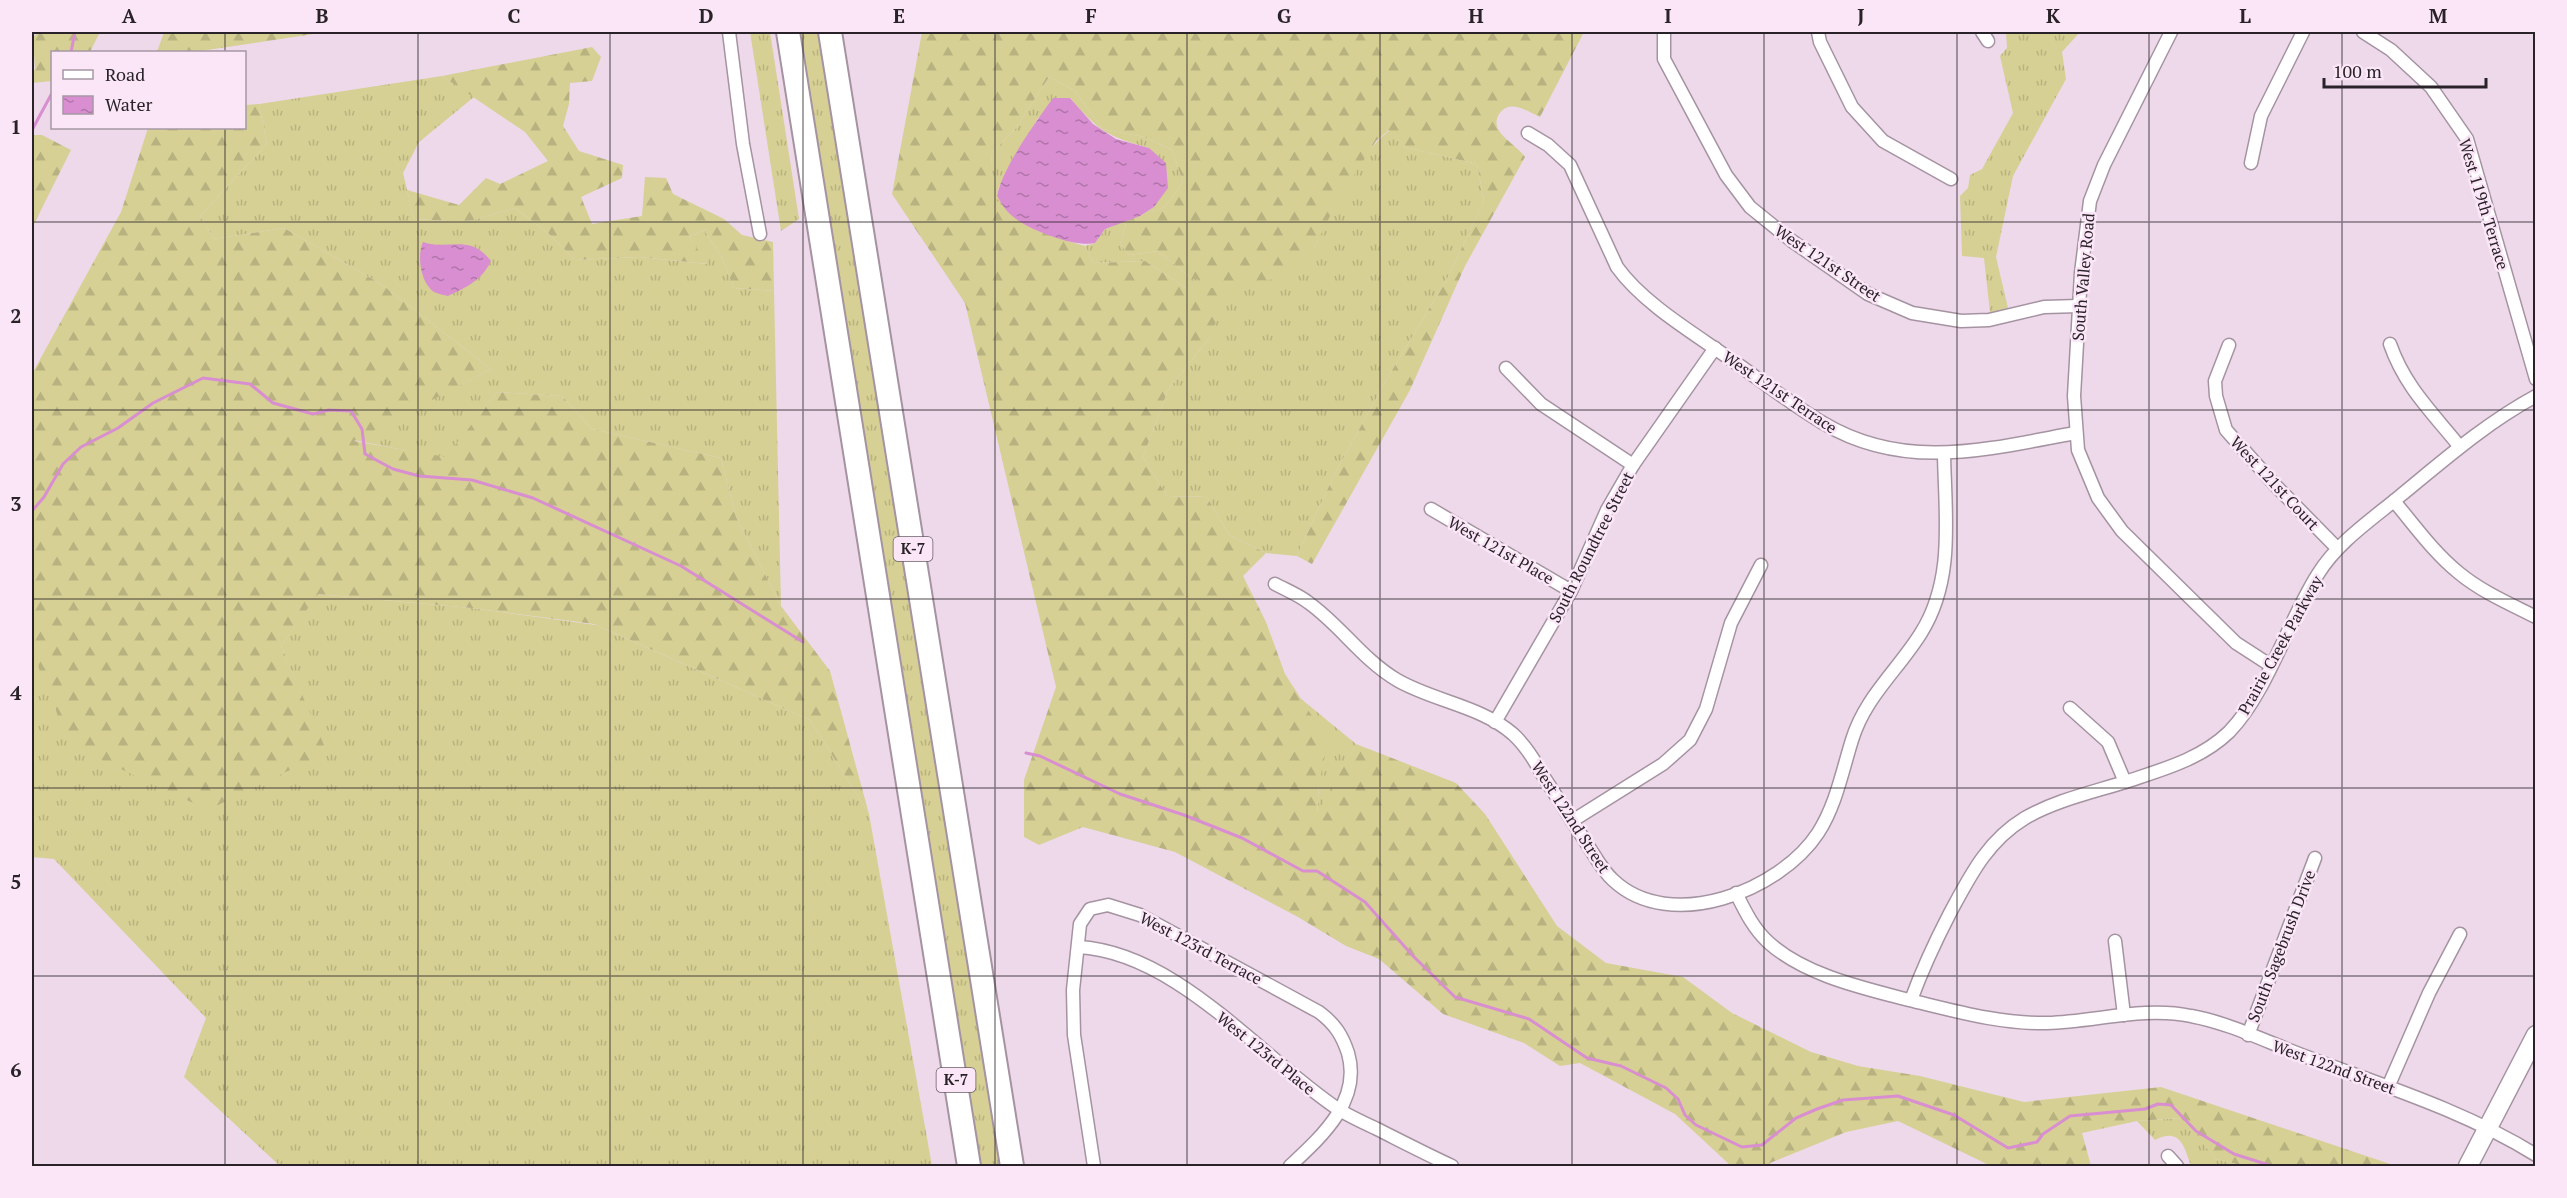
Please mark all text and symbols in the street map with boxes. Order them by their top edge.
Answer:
text: A [122,2,137,29]
text: B [316,2,329,29]
text: C [507,2,521,29]
text: D [699,2,713,29]
text: E [893,2,905,29]
text: F [1085,2,1097,29]
text: G [1277,2,1291,29]
text: H [1468,2,1484,29]
text: I [1664,2,1672,29]
text: J [1857,2,1865,29]
text: K [2046,2,2061,29]
text: L [2239,2,2251,29]
text: M [2429,2,2448,29]
legend [51,51,246,129]
scale bar [2324,51,2486,89]
text: 100 m [2333,59,2382,83]
text: Road [105,62,145,86]
text: Water [105,92,152,116]
text: 1 [10,113,22,140]
street label: West 119th Terrace [2454,136,2514,272]
street label: South Valley Road [2066,212,2100,342]
street label: West 121st Street [1771,219,1885,307]
text: 2 [10,302,22,329]
street label: West 121st Terrace [1718,346,1842,438]
street label: West 121st Court [2226,431,2324,535]
street label: South Roundtree Street [1543,468,1639,626]
text: 3 [10,490,22,517]
street label: West 121st Place [1444,511,1558,589]
road number: K-7 [894,537,932,561]
street label: Prairie Creek Parkway [2233,571,2328,719]
text: 4 [10,679,22,706]
street label: West 122nd Street [1527,757,1615,877]
street label: South Sagebrush Drive [2242,867,2320,1025]
text: 5 [10,868,22,895]
street label: West 123rd Terrace [1136,906,1266,990]
street label: West 123rd Place [1212,1006,1320,1100]
street label: West 122nd Street [2270,1035,2399,1099]
text: 6 [10,1056,22,1083]
road number: K-7 [936,1068,976,1092]

